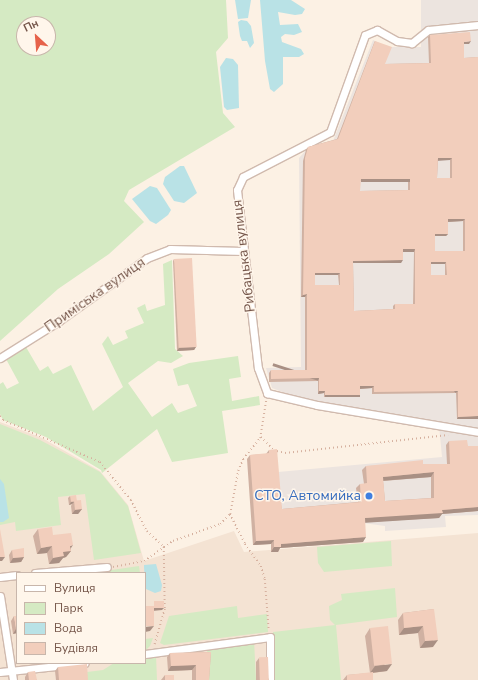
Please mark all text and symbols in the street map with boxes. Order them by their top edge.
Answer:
north arrow [16,16,56,56]
text: Пн [21,16,41,36]
street label: Рибацька вулиця [229,199,259,313]
street label: Приміська вулиця [41,254,149,336]
place label: СТО, Автомийка [254,488,361,504]
marker: СТО, Автомийка [364,491,374,501]
legend [16,572,146,664]
text: Вулиця [54,580,96,596]
text: Парк [54,600,83,616]
text: Вода [54,620,82,636]
text: Будівля [54,640,98,656]

